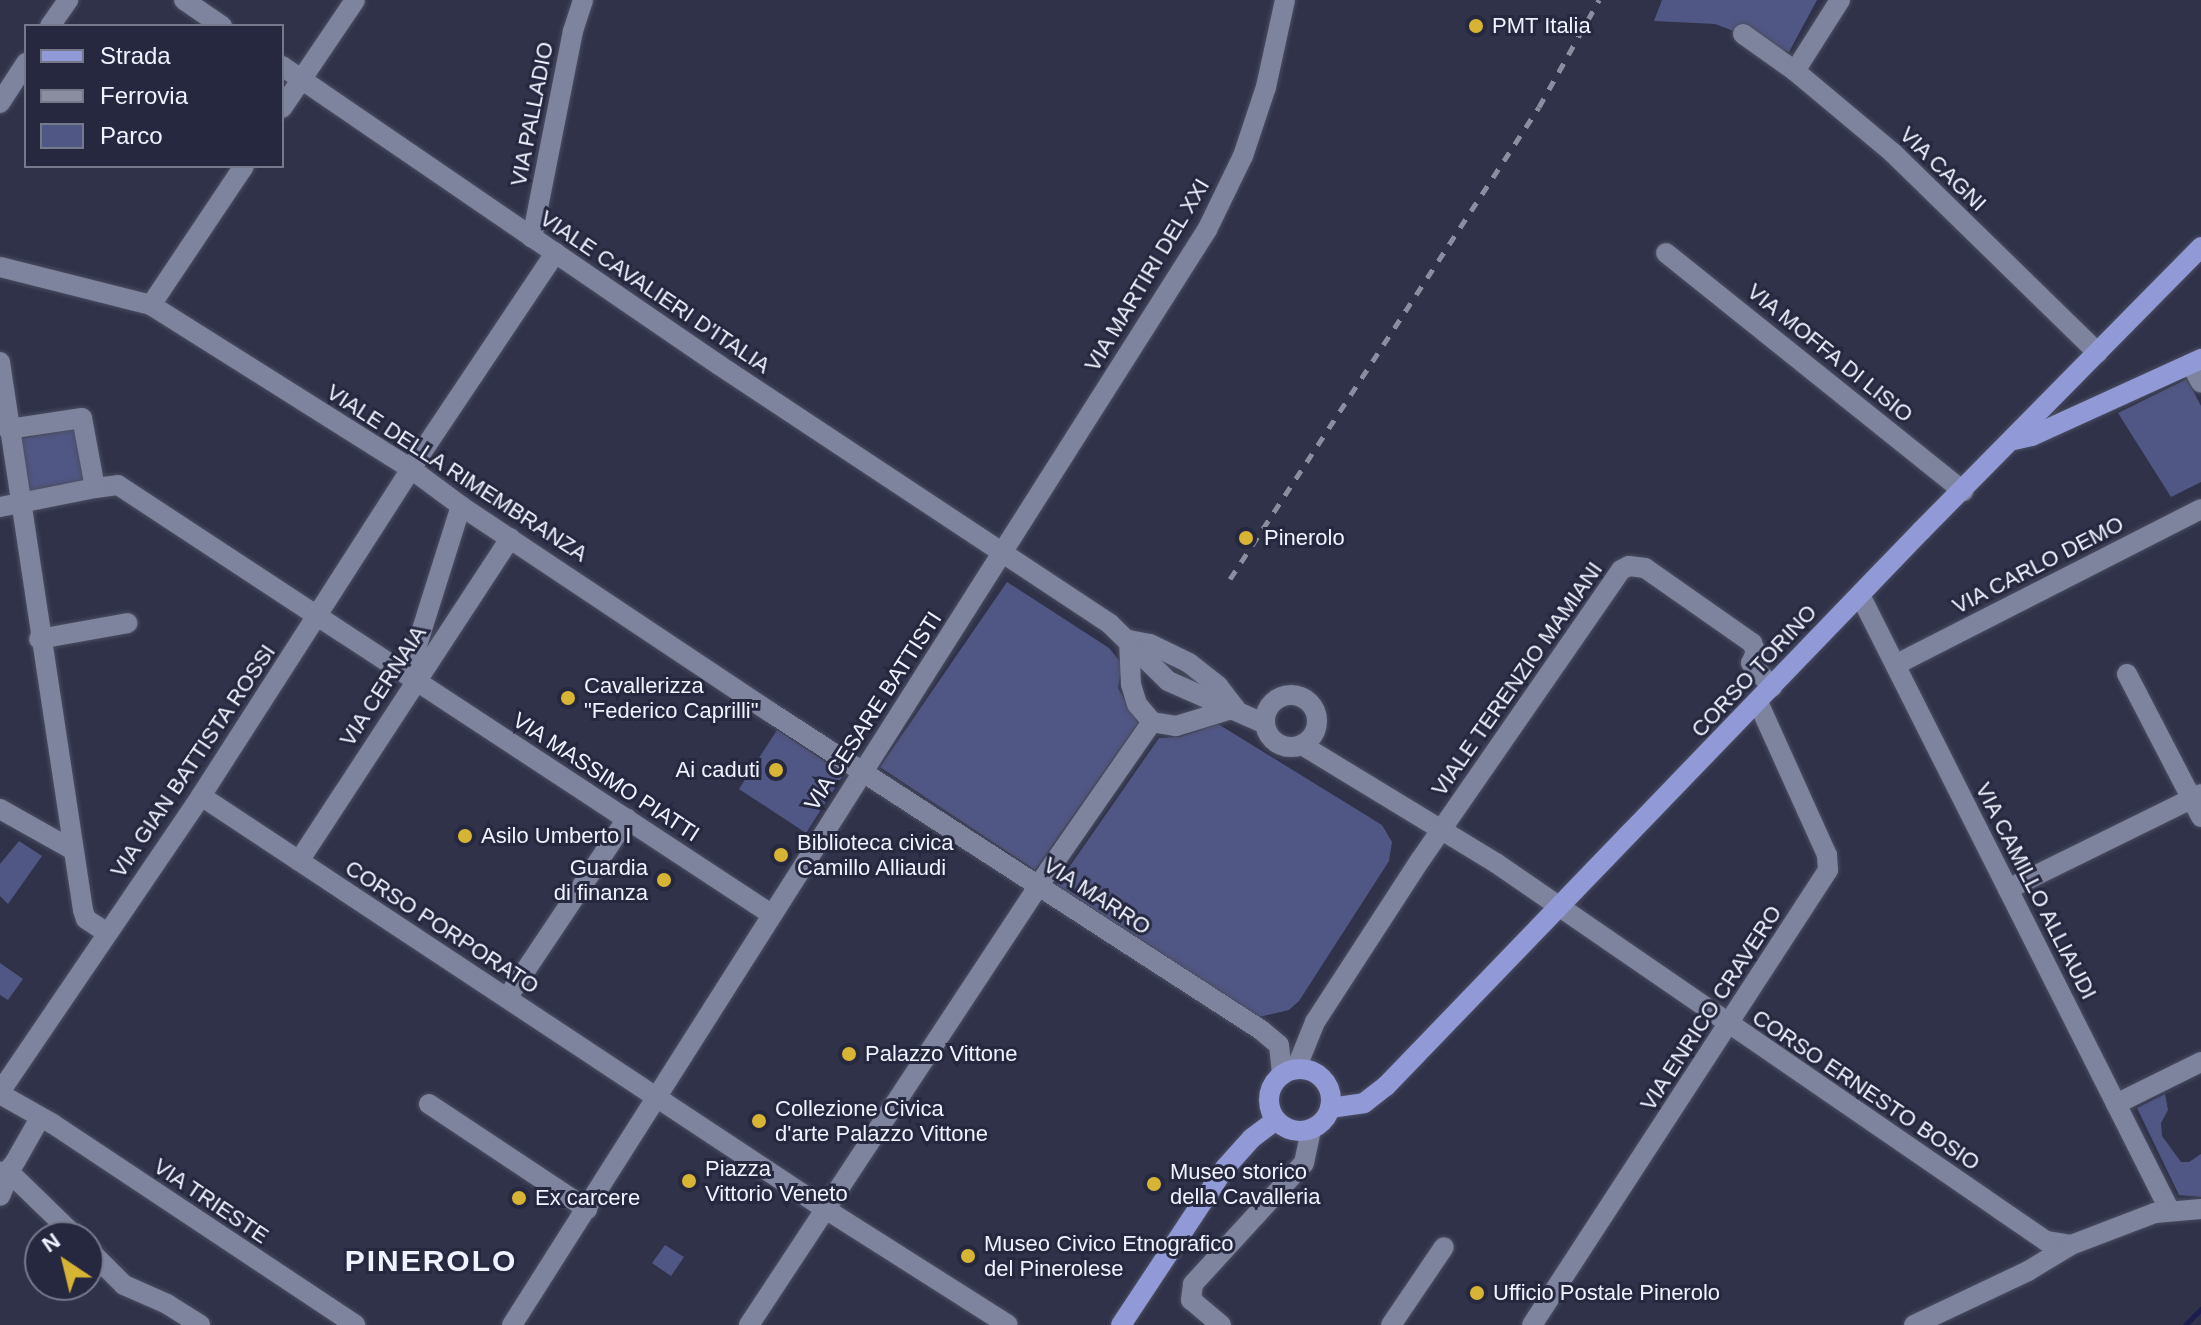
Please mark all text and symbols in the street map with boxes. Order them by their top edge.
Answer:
place label: PMT Italia [1492,13,1591,39]
marker: PMT Italia [1467,17,1485,35]
legend [24,24,284,168]
street label: VIA PALLADIO [505,39,559,189]
text: Strada [100,42,171,69]
text: Ferrovia [100,82,188,109]
street label: VIA CAGNI [1894,121,1992,217]
text: Parco [100,122,163,149]
street label: VIA MARTIRI DEL XXI [1078,173,1216,377]
street label: VIALE CAVALIERI D'ITALIA [535,205,775,379]
street label: VIA MOFFA DI LISIO [1741,277,1919,429]
street label: VIALE DELLA RIMEMBRANZA [321,378,593,568]
street label: VIA CARLO DEMO [1948,510,2128,620]
place label: Pinerolo [1264,525,1345,551]
marker: Pinerolo [1235,527,1257,549]
street label: VIALE TERENZIO MAMIANI [1426,557,1608,801]
street label: CORSO TORINO [1686,599,1822,743]
street label: VIA CESARE BATTISTI [798,606,948,816]
street label: VIA CERNAIA [334,620,432,752]
street label: VIA GIAN BATTISTA ROSSI [104,638,282,884]
place label: Cavallerizza "Federico Caprilli" [584,672,759,724]
marker: Cavallerizza "Federico Caprilli" [559,689,577,707]
street label: VIA MASSIMO PIATTI [507,706,705,848]
place label: Ai caduti [676,757,760,783]
marker: Ai caduti [767,761,785,779]
street label: VIA CAMILLO ALLIAUDI [1969,777,2103,1005]
place label: Asilo Umberto I [481,823,631,849]
marker: Asilo Umberto I [456,827,474,845]
place label: Biblioteca civica Camillo Alliaudi [797,829,954,880]
marker: Biblioteca civica Camillo Alliaudi [772,846,790,864]
street label: VIA MARRO [1038,851,1156,941]
place label: Guardia di finanza [554,854,648,906]
street label: CORSO PORPORATO [340,855,544,999]
marker: Guardia di finanza [655,871,673,889]
street label: VIA ENRICO CRAVERO [1634,900,1788,1116]
street label: CORSO ERNESTO BOSIO [1747,1004,1985,1176]
place label: Palazzo Vittone [865,1041,1017,1067]
marker: Palazzo Vittone [840,1045,858,1063]
place label: Collezione Civica d'arte Palazzo Vittone [775,1095,988,1146]
marker: Collezione Civica d'arte Palazzo Vittone [750,1112,768,1130]
street label: VIA TRIESTE [148,1152,274,1250]
place label: Piazza Vittorio Veneto [705,1155,848,1206]
place label: Museo storico della Cavalleria [1170,1158,1320,1210]
marker: Piazza Vittorio Veneto [680,1172,698,1190]
marker: Museo storico della Cavalleria [1145,1175,1163,1193]
place label: Ex carcere [535,1185,640,1211]
marker: Ex carcere [510,1189,528,1207]
north arrow [24,1221,104,1301]
text: N [37,1228,65,1257]
place label: Museo Civico Etnografico del Pinerolese [984,1230,1233,1282]
district label: PINEROLO [345,1243,517,1279]
marker: Museo Civico Etnografico del Pinerolese [959,1247,977,1265]
place label: Ufficio Postale Pinerolo [1493,1280,1720,1306]
marker: Ufficio Postale Pinerolo [1468,1284,1486,1302]

